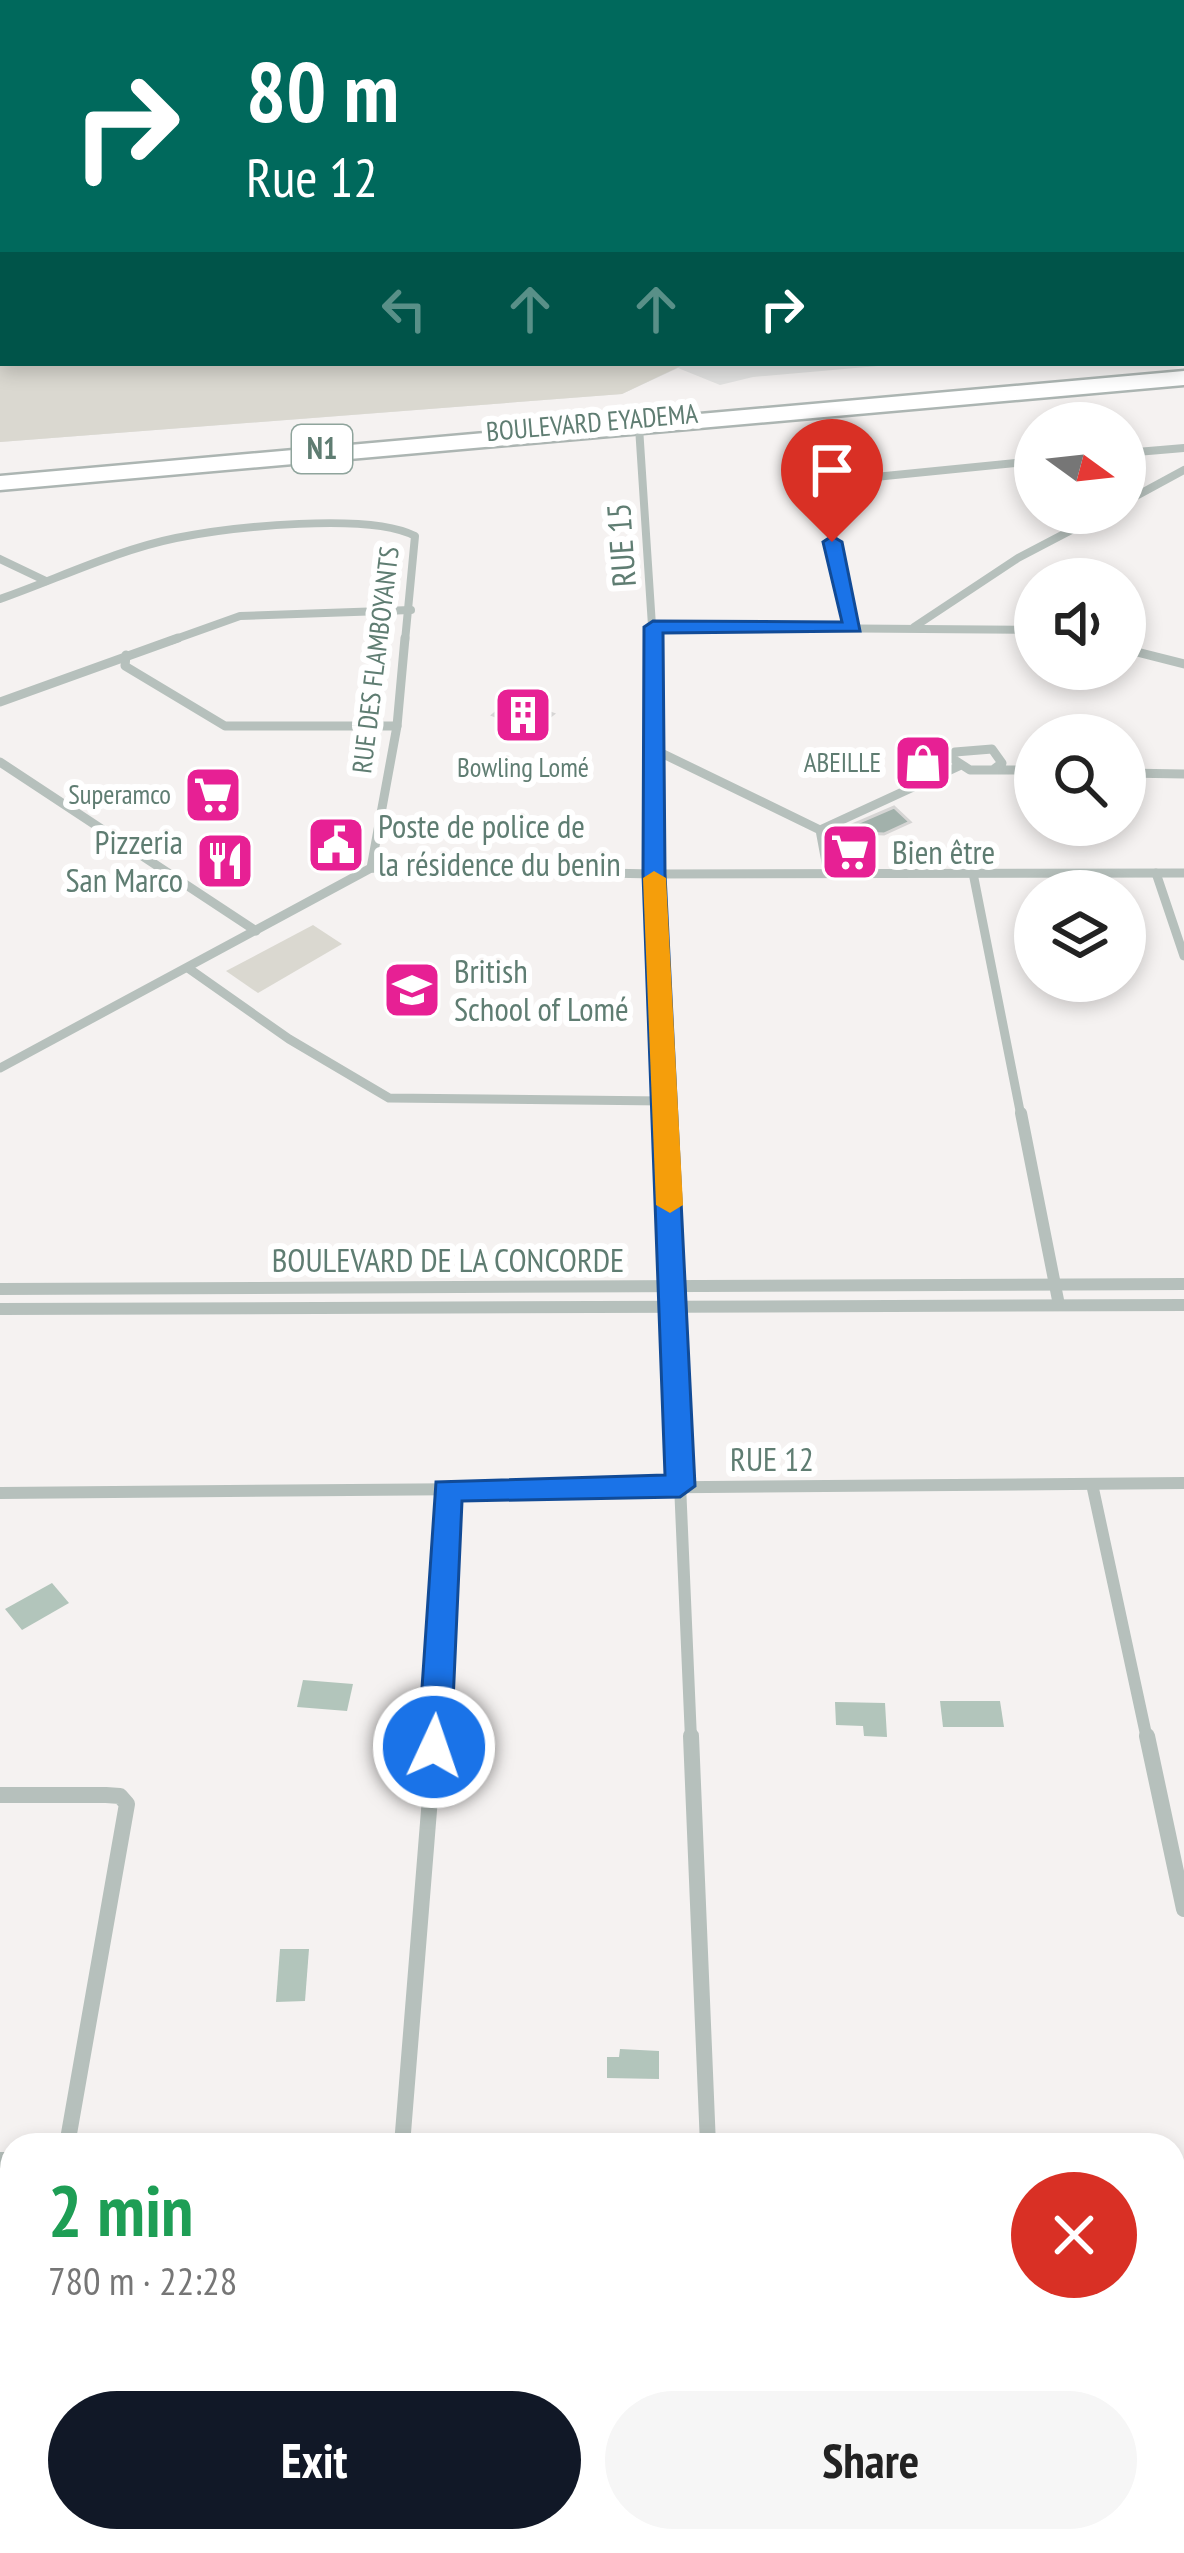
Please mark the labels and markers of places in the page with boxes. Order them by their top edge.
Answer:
pin [781,419,883,542]
building icon: Bowling Lomé [492,684,554,746]
shop icon: ABEILLE [892,732,954,794]
place label: ABEILLE [804,745,881,779]
place label: Bowling Lomé [457,750,589,784]
supermarket icon: Superamco [182,764,244,826]
place label: Superamco [68,777,171,811]
place label: Poste de police de la résidence du benin [378,804,621,885]
public building icon: Poste de police de la résidence du benin [305,814,367,876]
place label: Pizzeria San Marco [65,820,183,901]
supermarket icon: Bien être [819,821,881,883]
restaurant icon: Pizzeria San Marco [194,830,256,892]
place label: Bien être [892,830,995,873]
place label: British School of Lomé [454,949,629,1030]
school or university icon: British School of Lomé [381,959,443,1021]

